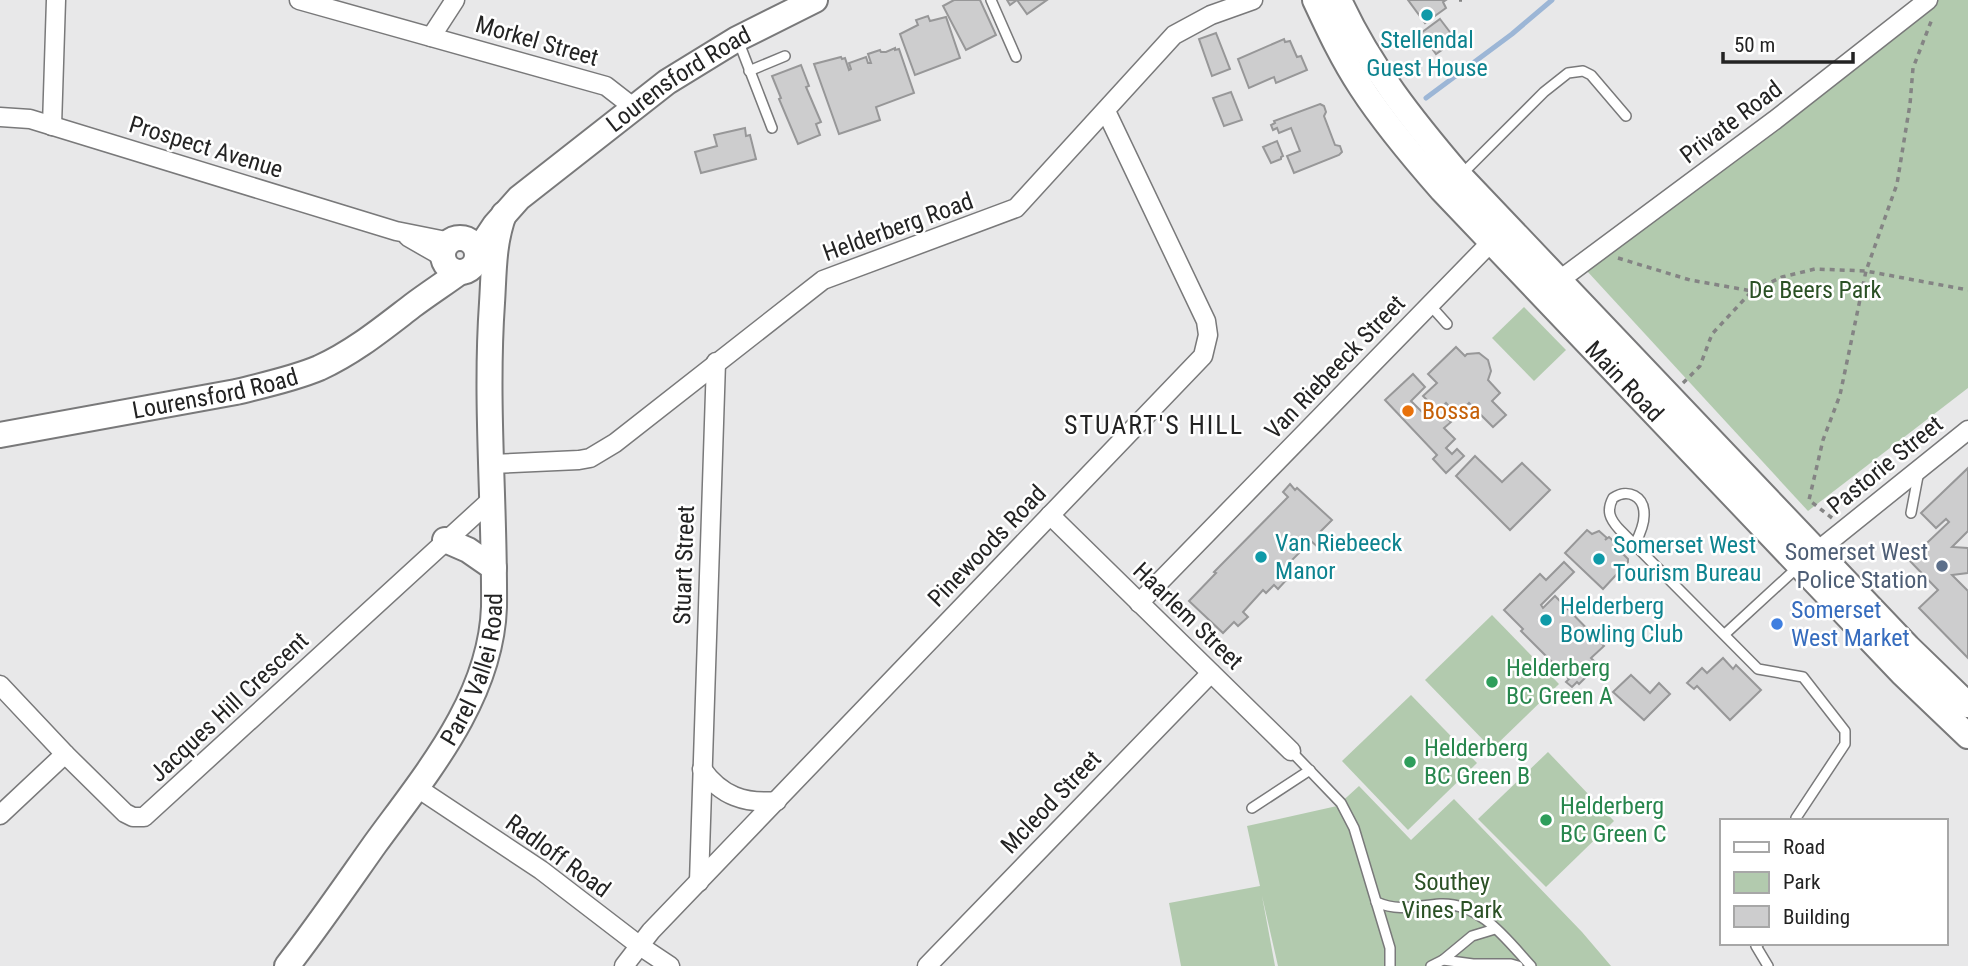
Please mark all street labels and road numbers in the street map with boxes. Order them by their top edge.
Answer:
street label: Morkel Street [472,10,602,72]
street label: Lourensford Road [601,20,755,138]
street label: Private Road [1675,75,1787,169]
street label: Prospect Avenue [126,110,286,184]
street label: Helderberg Road [819,187,977,267]
street label: Van Riebeeck Street [1259,289,1411,445]
street label: Main Road [1580,335,1669,427]
street label: Lourensford Road [130,363,301,425]
street label: Pastorie Street [1822,410,1948,520]
street label: Pinewoods Road [922,479,1052,613]
street label: Stuart Street [668,505,700,625]
street label: Haarlem Street [1127,557,1249,675]
street label: Parel Vallei Road [435,593,508,751]
street label: Jacques Hill Crescent [144,626,314,788]
street label: Mcleod Street [995,745,1107,859]
street label: Radloff Road [500,809,616,903]

